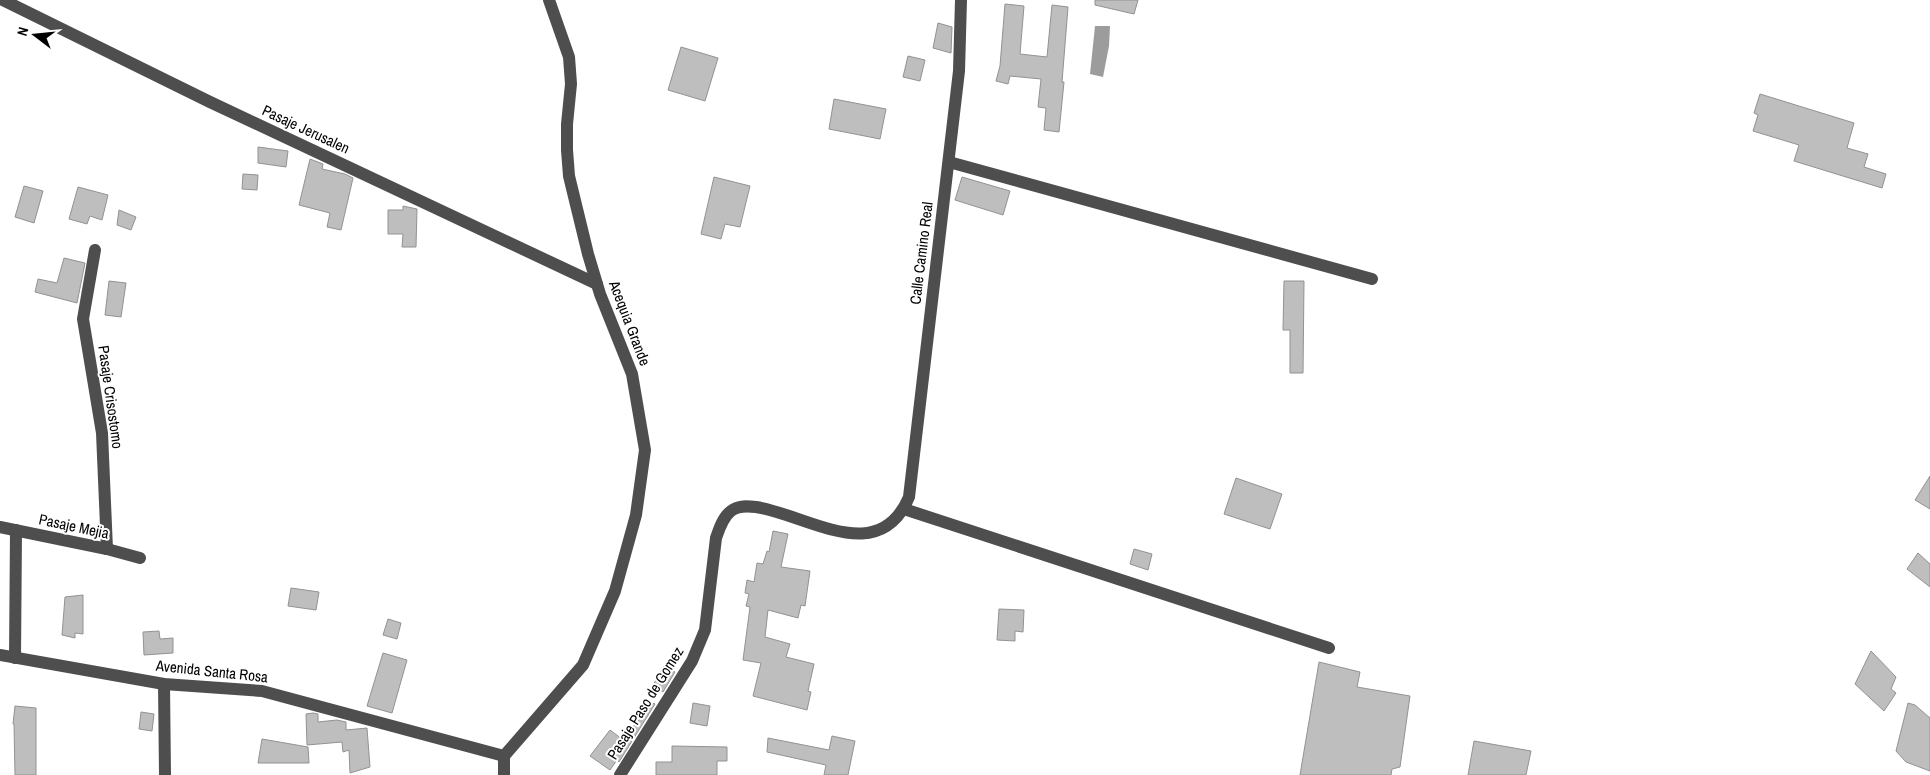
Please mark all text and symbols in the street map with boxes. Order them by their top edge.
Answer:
north arrow [10,10,60,60]
text: N [13,25,32,38]
street label: Pasaje Jerusalen [259,100,353,158]
street label: Calle Camino Real [904,200,938,306]
street label: Acequia Grande [604,276,656,369]
street label: Pasaje Crisostomo [93,344,129,450]
street label: Pasaje Mejia [37,508,111,544]
street label: Pasaje Paso de Gomez [602,643,688,763]
street label: Avenida Santa Rosa [154,655,269,687]

